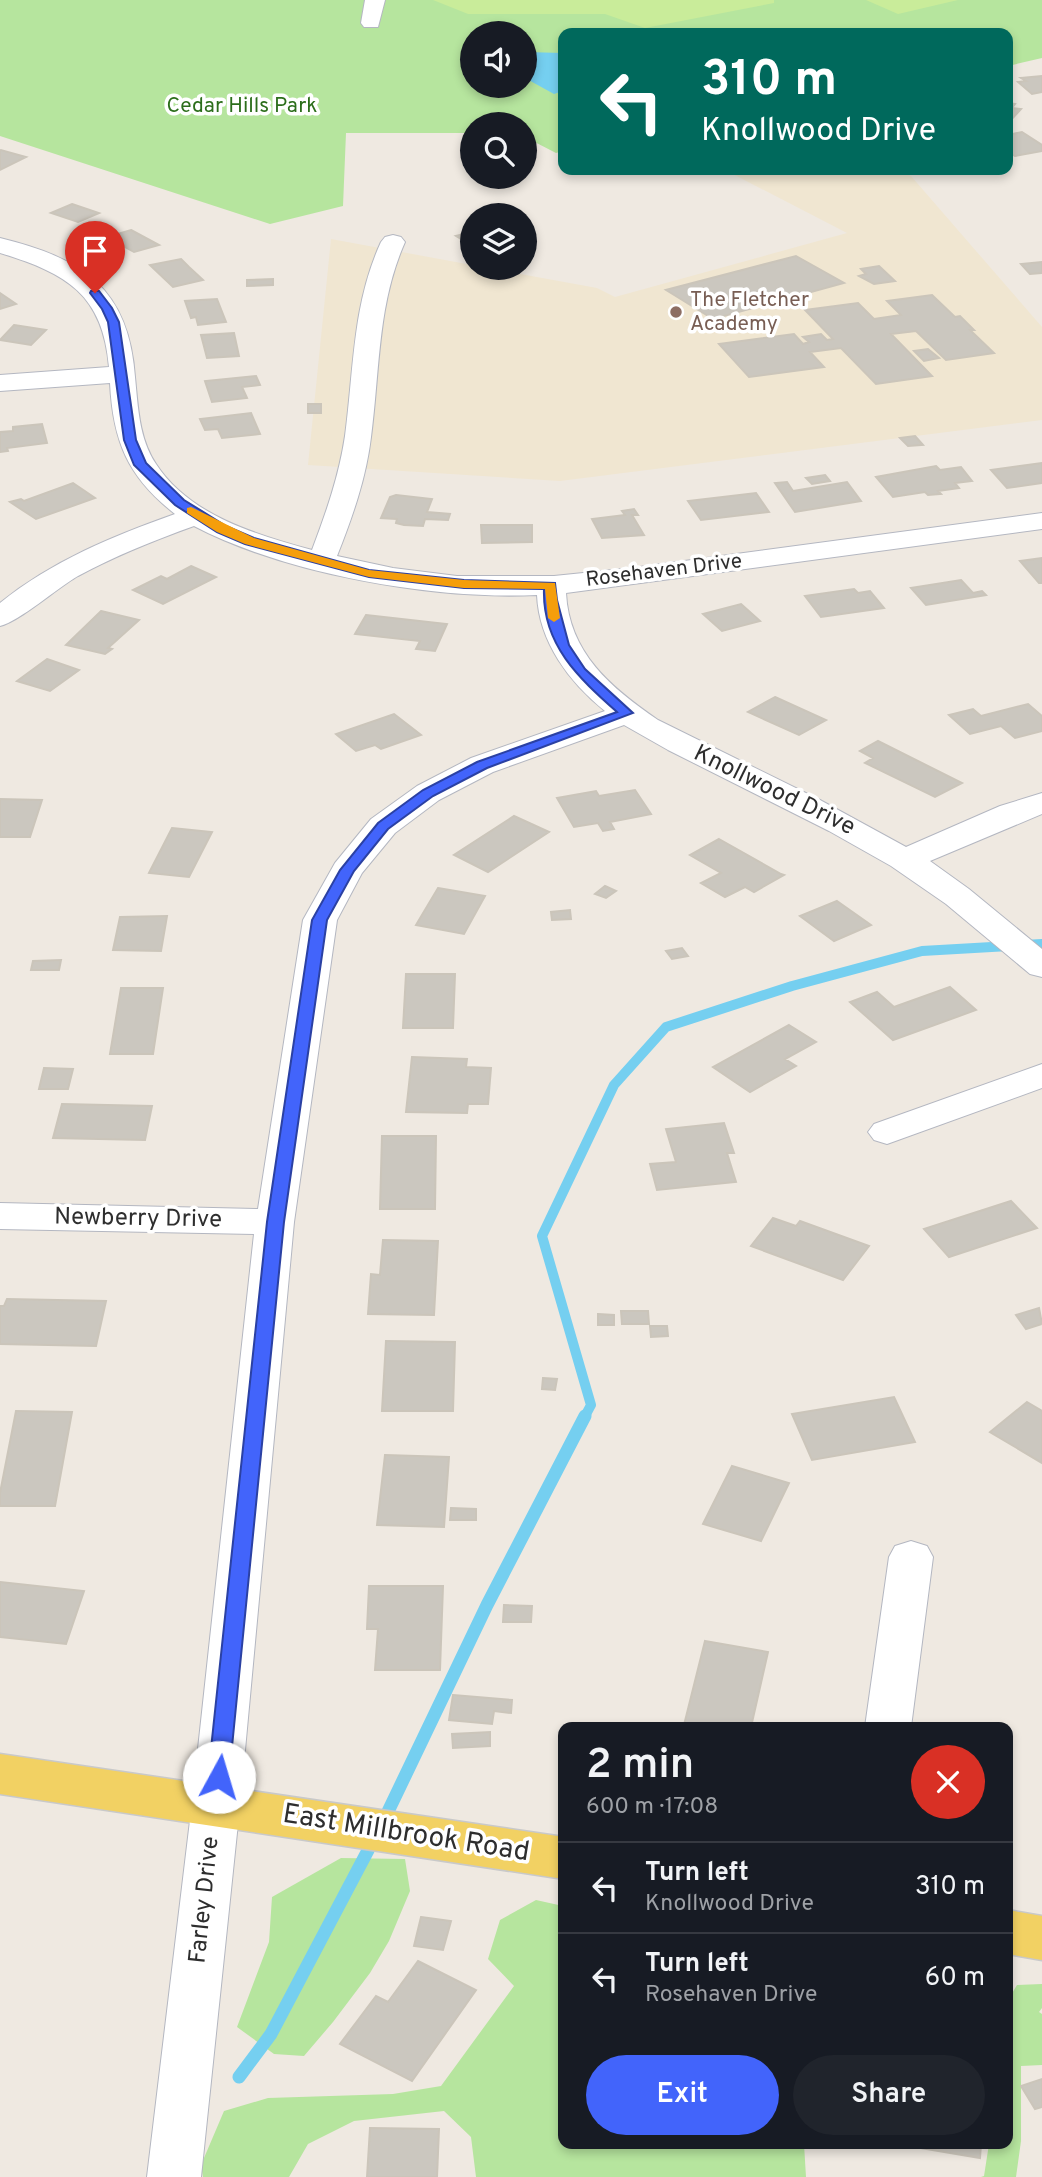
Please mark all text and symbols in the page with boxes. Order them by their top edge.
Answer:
map controls [460,21,537,280]
button: sound [460,21,537,98]
text: 310 m [701,51,837,113]
icon: left [586,56,677,147]
park label: Cedar Hills Park [167,93,317,120]
button: search [460,112,537,189]
text: Knollwood Drive [701,112,936,152]
button: layers [460,203,537,280]
pin [65,221,125,293]
icon: arrive [76,232,114,270]
place label: The Fletcher Academy [690,287,809,338]
marker: The Fletcher Academy [668,304,684,320]
street label: Rosehaven Drive [584,548,744,594]
street label: Knollwood Drive [688,739,860,843]
street label: Newberry Drive [54,1203,222,1235]
position arrow [182,1740,256,1814]
text: 2 min [586,1740,694,1793]
button: close [911,1745,985,1819]
text: 600 m · 17:08 [586,1793,718,1822]
street label: East Millbrook Road [280,1797,532,1871]
street label: Farley Drive [183,1835,227,1965]
text: Turn left [645,1857,749,1890]
icon: left [586,1869,624,1907]
text: 310 m [915,1871,985,1904]
text: Knollwood Drive [645,1890,814,1919]
text: Turn left [645,1948,749,1981]
icon: left [586,1960,624,1998]
text: 60 m [925,1962,985,1995]
text: Rosehaven Drive [645,1981,817,2010]
button: Exit [586,2055,779,2135]
button: Share [793,2055,985,2135]

